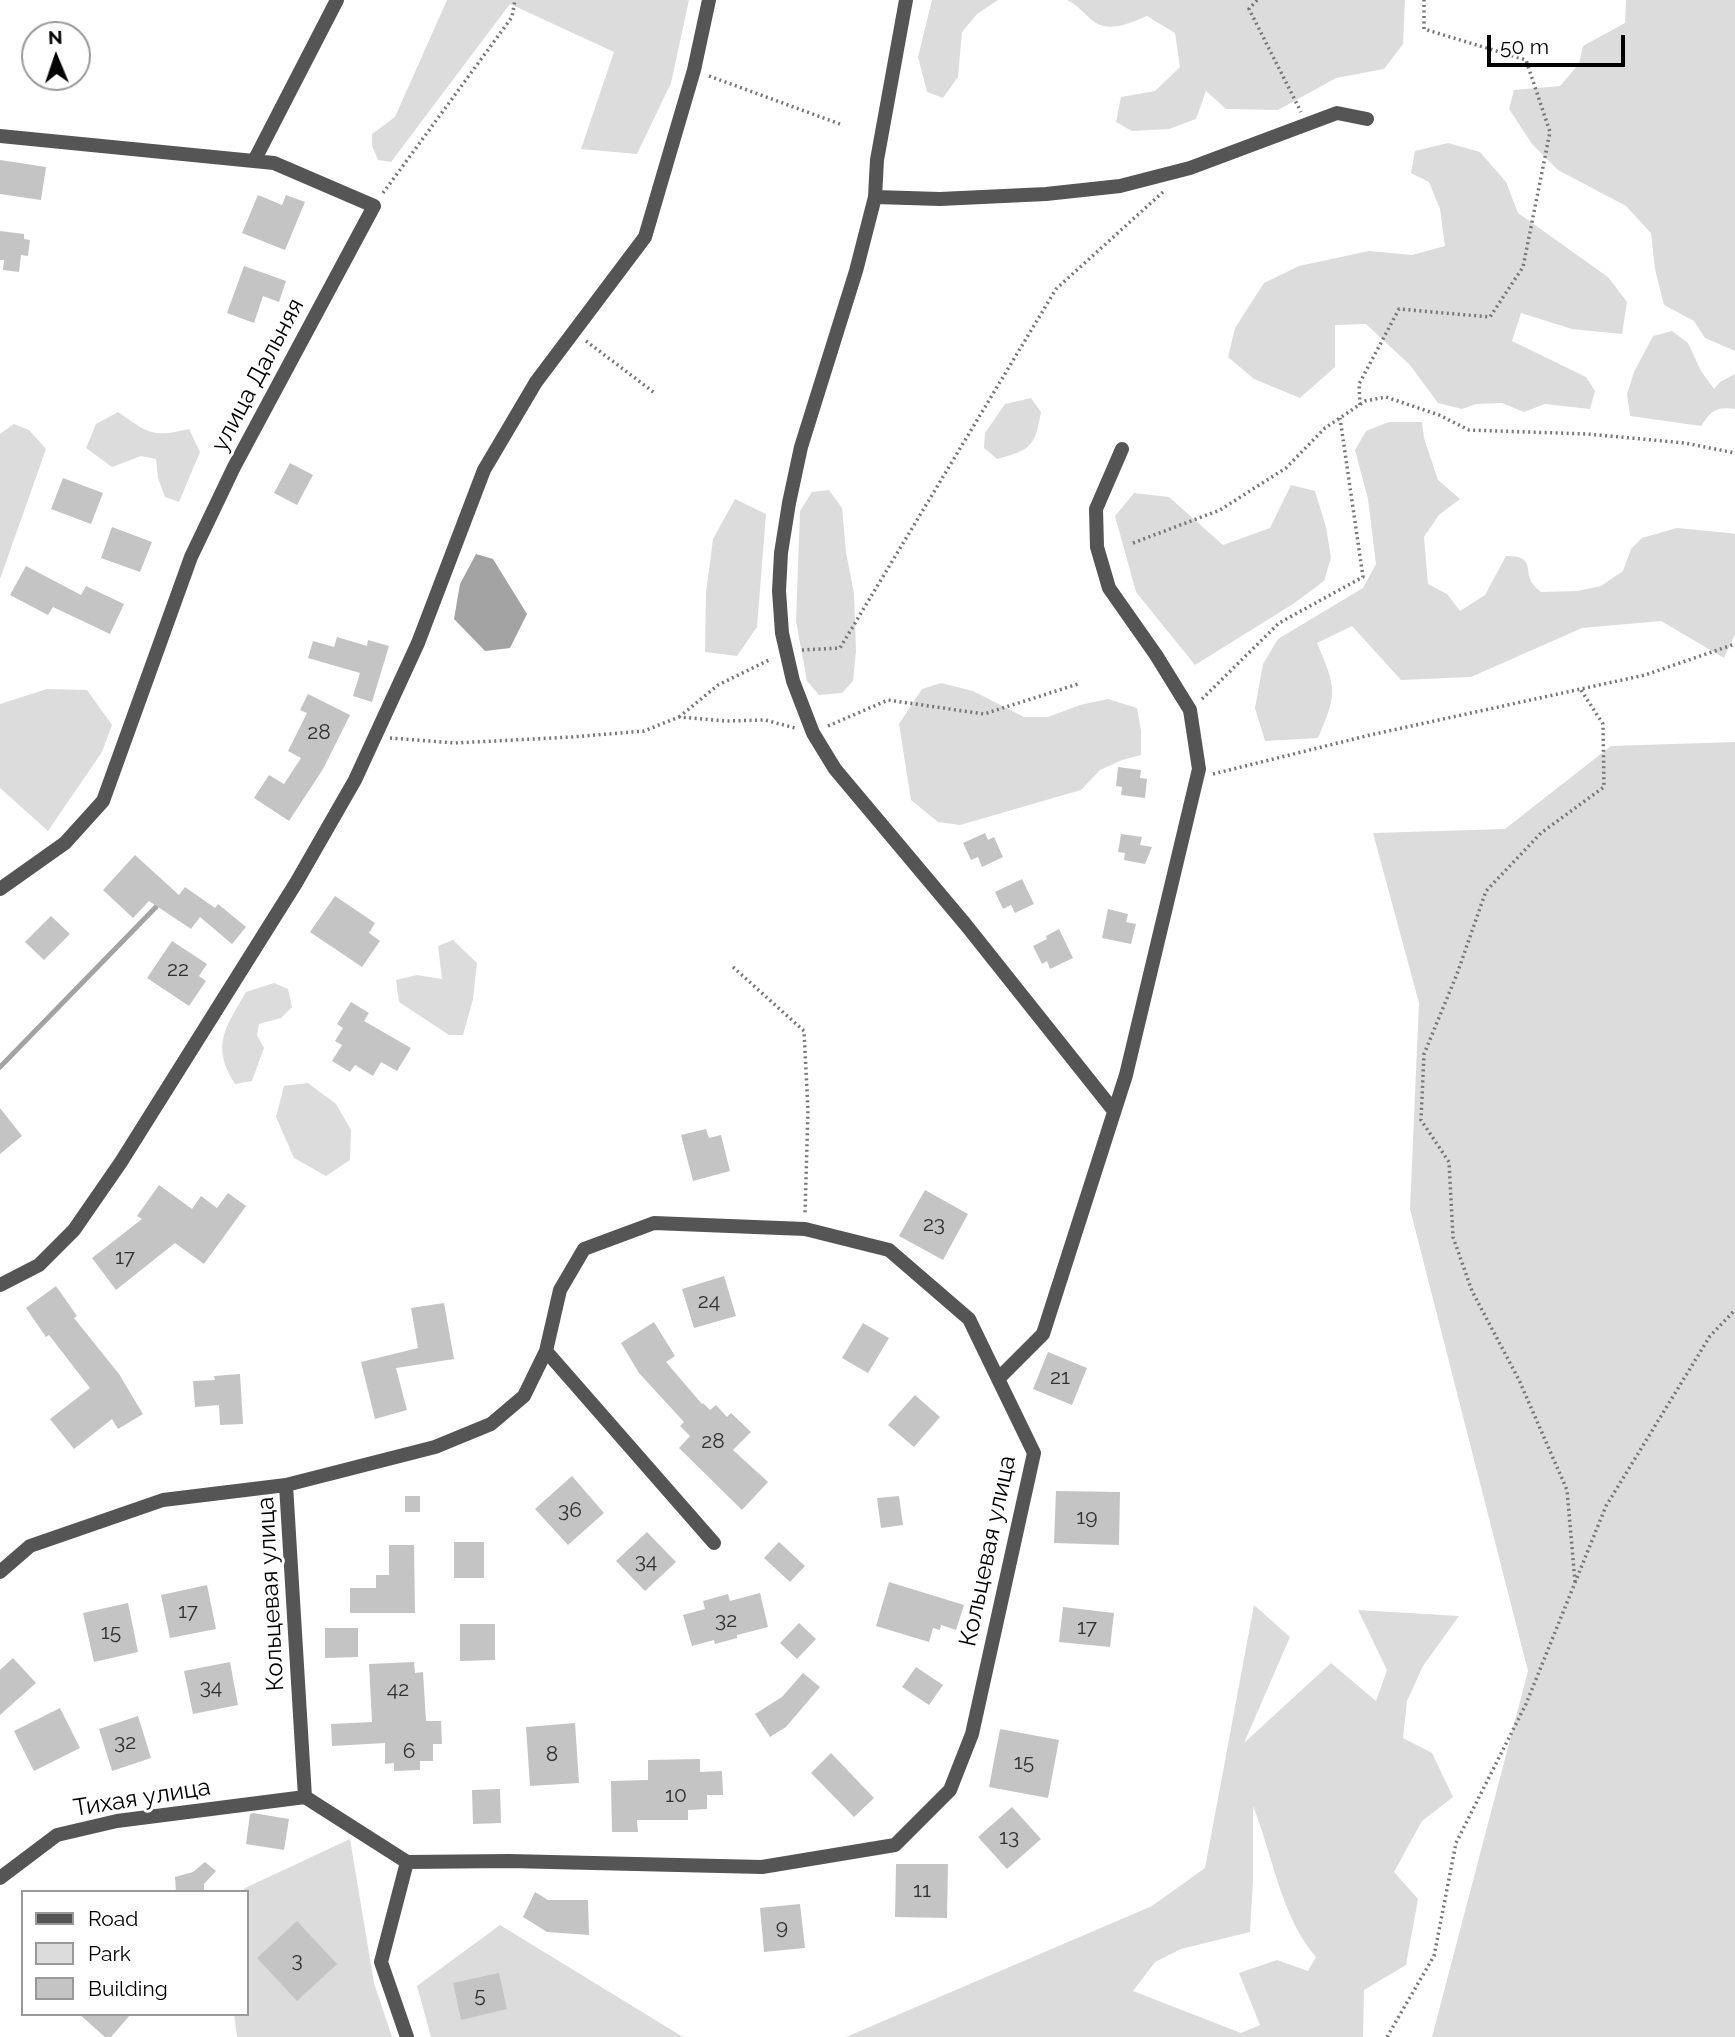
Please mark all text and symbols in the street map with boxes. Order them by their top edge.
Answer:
north arrow [21,21,91,91]
scale bar [1490,21,1628,65]
text: N [48,26,63,48]
text: 50 m [1500,34,1549,59]
street label: улица Дальняя [206,293,310,457]
house number: 28 [307,720,331,746]
house number: 22 [167,957,189,983]
house number: 23 [923,1212,945,1238]
house number: 17 [115,1245,135,1271]
house number: 24 [698,1289,720,1315]
house number: 21 [1050,1365,1070,1391]
house number: 28 [701,1429,725,1455]
street label: Кольцевая улица [954,1453,1022,1649]
street label: Кольцевая улица [252,1496,290,1692]
house number: 36 [558,1498,582,1524]
house number: 19 [1076,1505,1098,1531]
house number: 34 [635,1549,657,1575]
house number: 17 [178,1599,198,1625]
house number: 32 [715,1608,737,1634]
house number: 17 [1077,1615,1097,1641]
house number: 15 [101,1620,121,1646]
house number: 34 [200,1675,222,1701]
house number: 42 [387,1677,409,1703]
house number: 32 [114,1730,136,1756]
house number: 6 [403,1739,415,1765]
house number: 8 [546,1742,558,1768]
house number: 15 [1014,1750,1034,1776]
street label: Тихая улица [71,1773,213,1823]
house number: 10 [665,1783,687,1809]
house number: 13 [999,1825,1019,1851]
house number: 11 [913,1878,931,1904]
legend [21,1890,248,2016]
text: Road [88,1906,138,1931]
house number: 9 [776,1915,788,1941]
text: Park [88,1941,131,1966]
house number: 3 [291,1948,303,1974]
text: Building [88,1976,168,2001]
house number: 5 [474,1983,486,2009]

